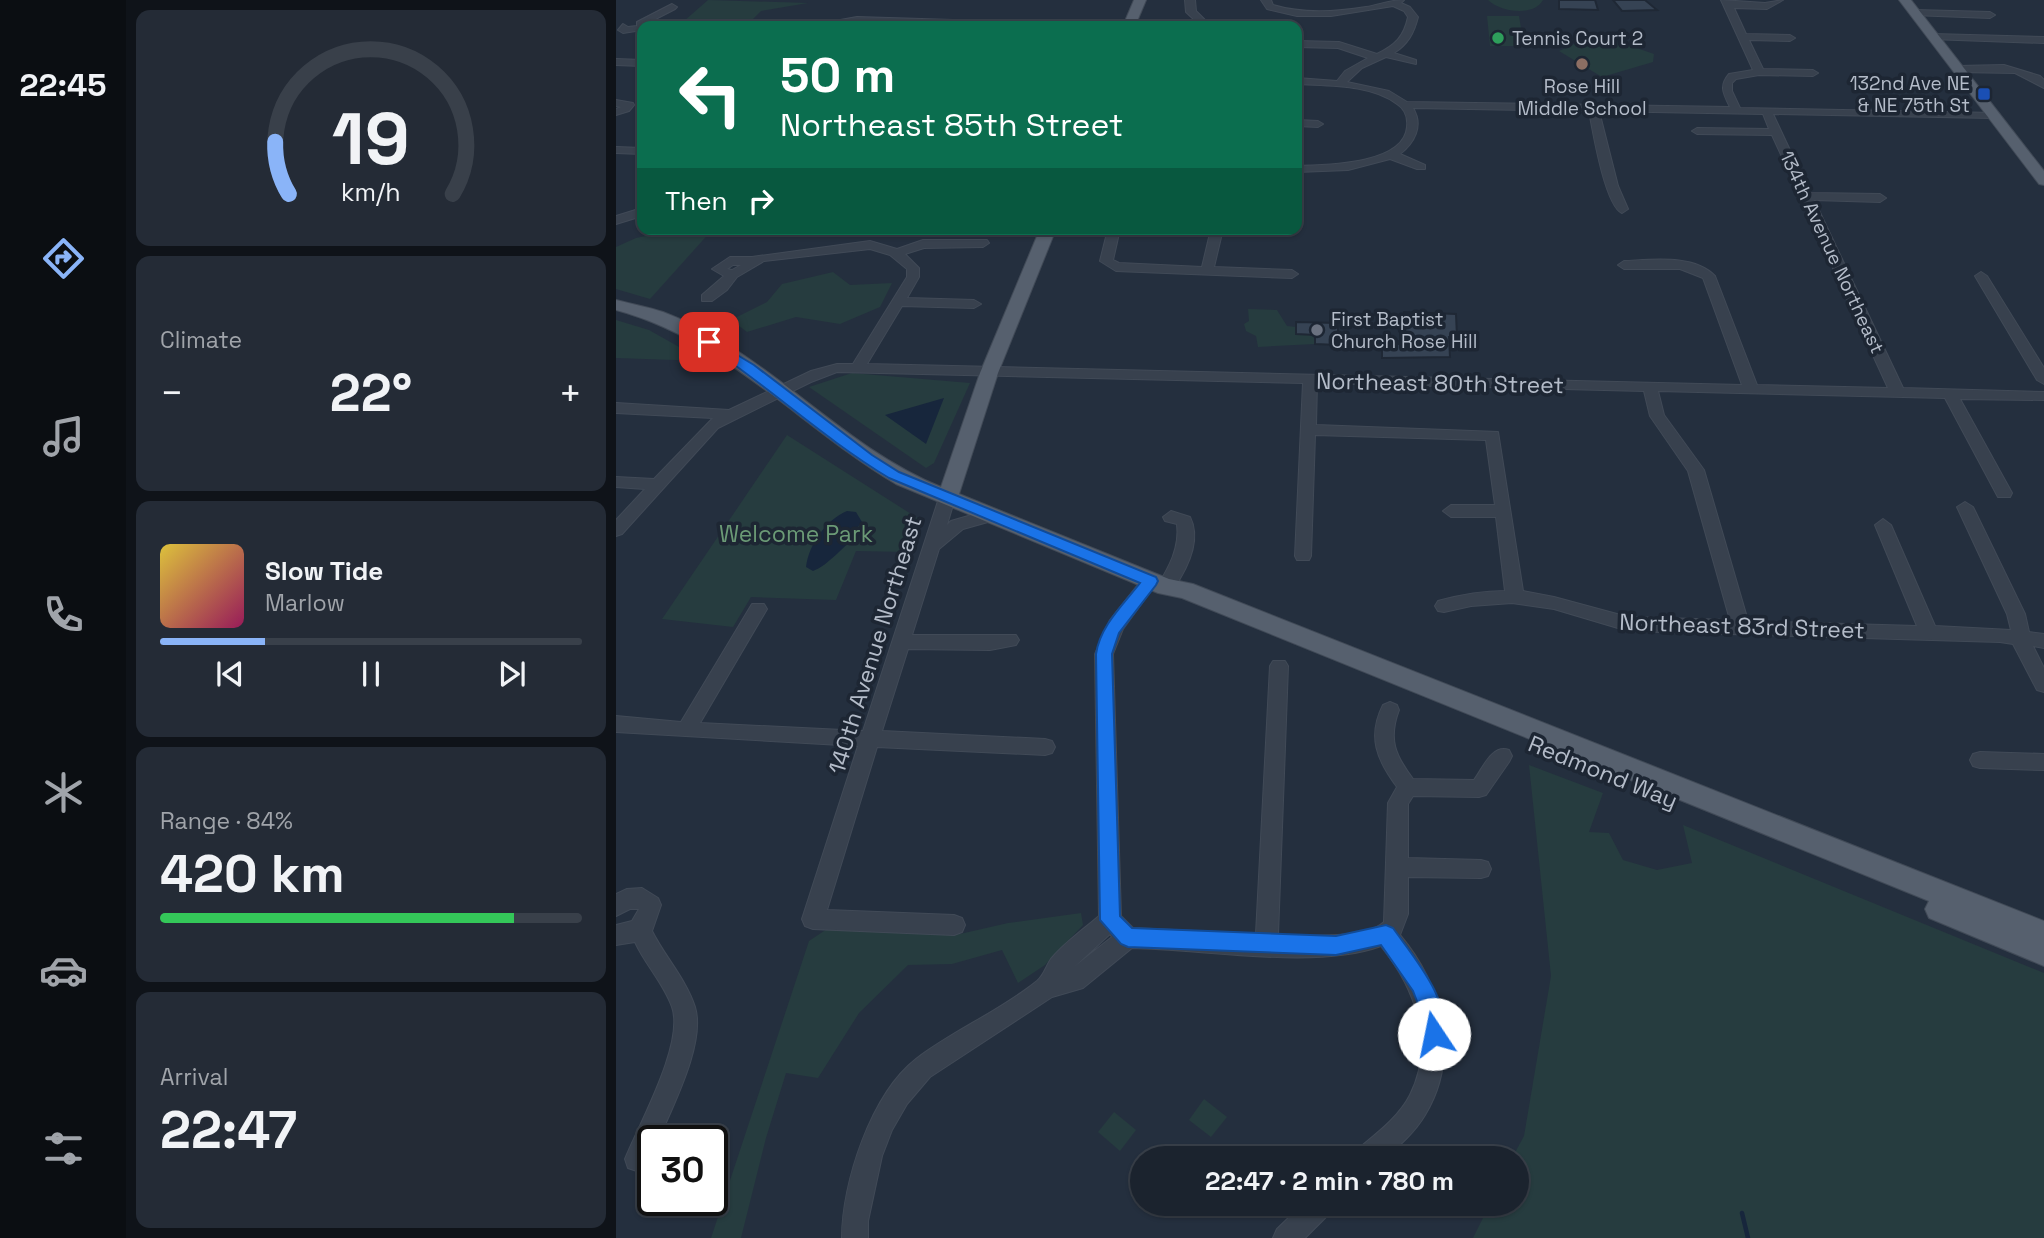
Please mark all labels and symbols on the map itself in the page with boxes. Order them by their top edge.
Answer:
place label: Tennis Court 2 [1512,26,1643,51]
marker: Tennis Court 2 [1490,30,1506,46]
marker: Rose Hill Middle School [1574,56,1590,72]
place label: 132nd Ave NE & NE 75th St [1850,71,1970,118]
place label: Rose Hill Middle School [1517,74,1647,121]
marker: 132nd Ave NE & NE 75th St [1976,86,1992,102]
street label: 134th Avenue Northeast [1774,147,1890,357]
place label: First Baptist Church Rose Hill [1331,307,1477,354]
pin [679,312,739,372]
marker: First Baptist Church Rose Hill [1309,322,1325,338]
street label: Northeast 80th Street [1316,366,1564,400]
street label: 140th Avenue Northeast [821,512,929,778]
park label: Welcome Park [719,519,873,549]
street label: Northeast 83rd Street [1619,607,1865,645]
street label: Redmond Way [1524,728,1682,816]
position arrow [1397,997,1471,1071]
speed limit sign: 30 [637,1125,728,1216]

